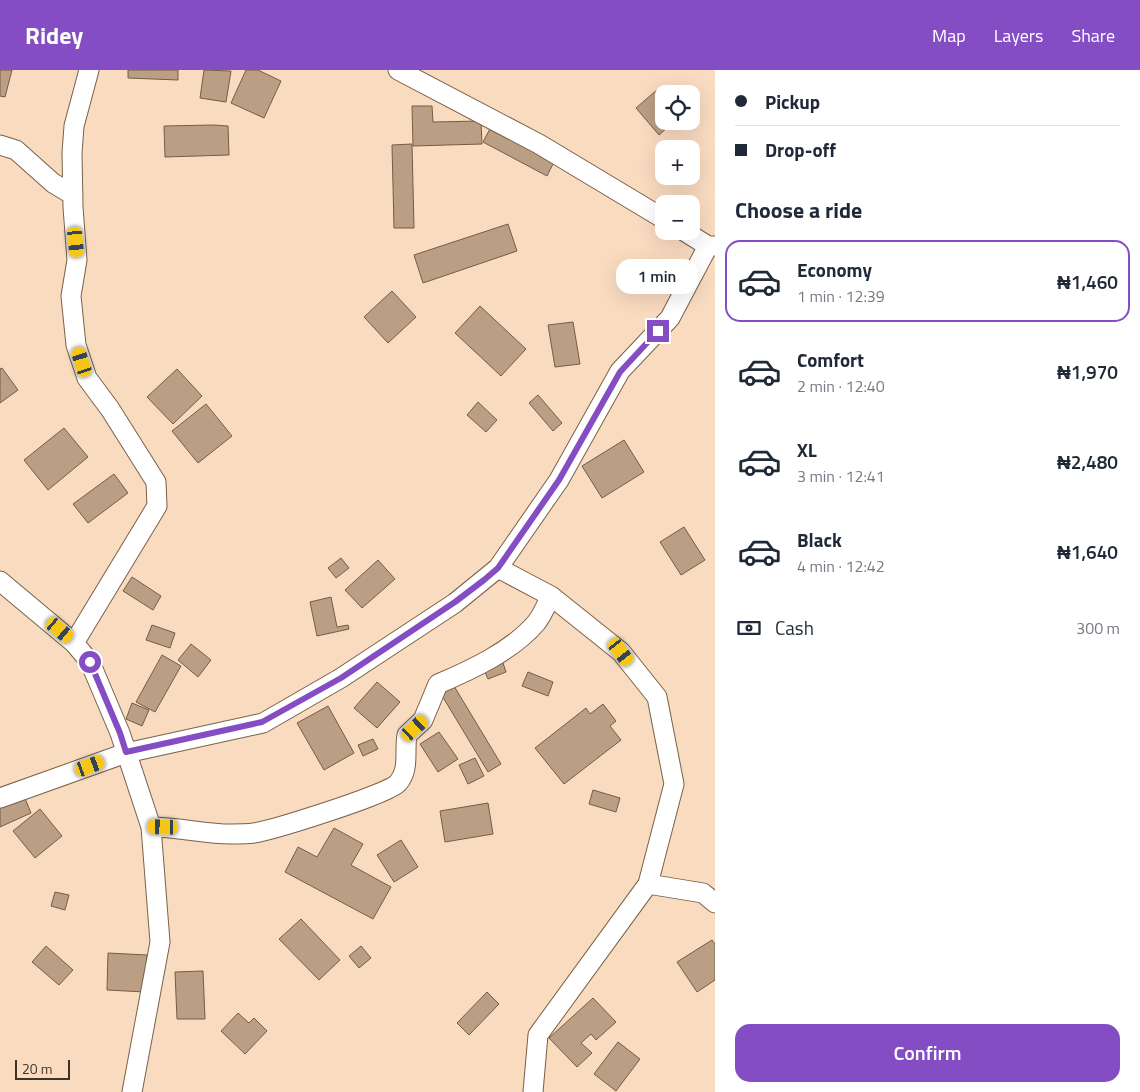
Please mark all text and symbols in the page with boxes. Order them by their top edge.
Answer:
text: Ridey [25,17,83,53]
text: Map [932,22,966,49]
text: Layers [994,22,1043,49]
text: Share [1071,22,1115,49]
map controls [655,85,700,240]
button: locate [655,85,700,130]
text: Pickup [765,87,820,116]
text: Drop-off [765,135,836,164]
button: + [655,140,700,185]
text: Choose a ride [735,193,862,227]
button: − [655,195,700,240]
car [66,226,85,258]
text: Economy [797,255,872,284]
callout: 1 min [617,258,699,294]
icon: car [737,259,782,304]
text: 1 min [638,264,676,288]
text: ₦1,460 [1057,267,1118,296]
text: 1 min · 12:39 [797,284,885,308]
route end [647,320,669,342]
car [70,345,93,379]
text: Comfort [797,345,864,374]
icon: car [737,349,782,394]
text: ₦1,970 [1057,357,1118,386]
text: 2 min · 12:40 [797,374,885,398]
text: XL [797,435,817,464]
icon: car [737,439,782,484]
text: ₦2,480 [1057,447,1118,476]
text: 3 min · 12:41 [797,464,885,488]
text: Black [797,525,842,554]
icon: car [737,529,782,574]
text: ₦1,640 [1057,537,1118,566]
text: 4 min · 12:42 [797,554,885,578]
text: Cash [775,613,814,642]
icon: cash [735,614,763,642]
car [43,615,76,645]
text: 300 m [1076,616,1120,640]
car [605,636,636,668]
route start [79,651,101,673]
car [398,712,431,744]
car [73,754,106,778]
car [147,819,178,835]
button: Confirm [735,1024,1120,1082]
scale bar [15,1057,70,1080]
text: 20 m [22,1058,52,1079]

